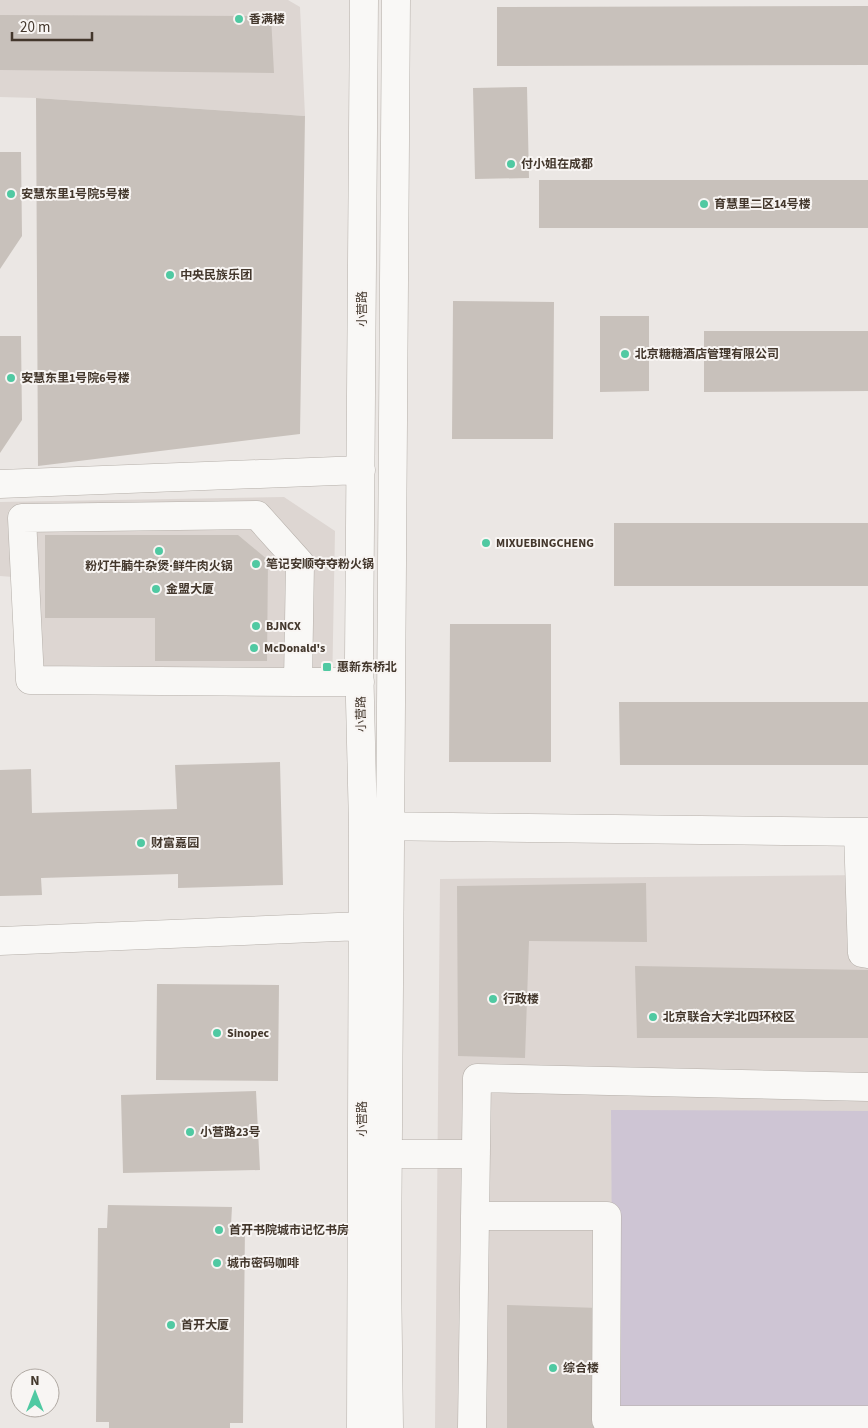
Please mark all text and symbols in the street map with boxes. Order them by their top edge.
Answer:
scale bar [12,10,92,42]
place label: 香满楼 [249,11,285,28]
marker: 香满楼 [233,13,245,25]
text: 20 m [20,17,50,38]
place label: 付小姐在成都 [521,156,593,173]
marker: 付小姐在成都 [505,158,517,170]
place label: 安慧东里1号院5号楼 [21,186,130,203]
marker: 安慧东里1号院5号楼 [5,188,17,200]
place label: 育慧里二区14号楼 [714,196,811,213]
marker: 育慧里二区14号楼 [698,198,710,210]
place label: 中央民族乐团 [180,267,252,284]
marker: 中央民族乐团 [164,269,176,281]
street label: 小营路 [354,291,371,327]
place label: 北京糖糖酒店管理有限公司 [635,346,779,363]
marker: 北京糖糖酒店管理有限公司 [619,348,631,360]
place label: 安慧东里1号院6号楼 [21,370,130,387]
marker: 安慧东里1号院6号楼 [5,372,17,384]
place label: MIXUEBINGCHENG [496,535,594,552]
marker: MIXUEBINGCHENG [480,537,492,549]
marker: 粉灯牛腩牛杂煲·鲜牛肉火锅 [153,545,165,557]
place label: 笔记安顺夺夺粉火锅 [266,556,374,573]
place label: 粉灯牛腩牛杂煲·鲜牛肉火锅 [85,558,233,575]
marker: 笔记安顺夺夺粉火锅 [250,558,262,570]
place label: 金盟大厦 [166,581,214,598]
marker: 金盟大厦 [150,583,162,595]
place label: BJNCX [266,618,301,635]
marker: BJNCX [250,620,262,632]
place label: McDonald's [264,640,325,657]
marker: McDonald's [248,642,260,654]
place label: 惠新东桥北 [337,659,397,676]
marker: 惠新东桥北 [321,661,333,673]
street label: 小营路 [353,696,370,732]
place label: 财富嘉园 [151,835,199,852]
marker: 财富嘉园 [135,837,147,849]
place label: 行政楼 [503,991,539,1008]
marker: 行政楼 [487,993,499,1005]
place label: 北京联合大学北四环校区 [663,1009,795,1026]
marker: 北京联合大学北四环校区 [647,1011,659,1023]
place label: Sinopec [227,1025,270,1042]
marker: Sinopec [211,1027,223,1039]
street label: 小营路 [354,1101,371,1137]
place label: 小营路23号 [200,1124,261,1141]
marker: 小营路23号 [184,1126,196,1138]
place label: 首开书院城市记忆书房 [229,1222,349,1239]
marker: 首开书院城市记忆书房 [213,1224,225,1236]
place label: 城市密码咖啡 [227,1255,299,1272]
marker: 城市密码咖啡 [211,1257,223,1269]
place label: 首开大厦 [181,1317,229,1334]
marker: 首开大厦 [165,1319,177,1331]
place label: 综合楼 [563,1360,599,1377]
marker: 综合楼 [547,1362,559,1374]
north arrow [10,1368,60,1418]
text: N [30,1371,40,1391]

